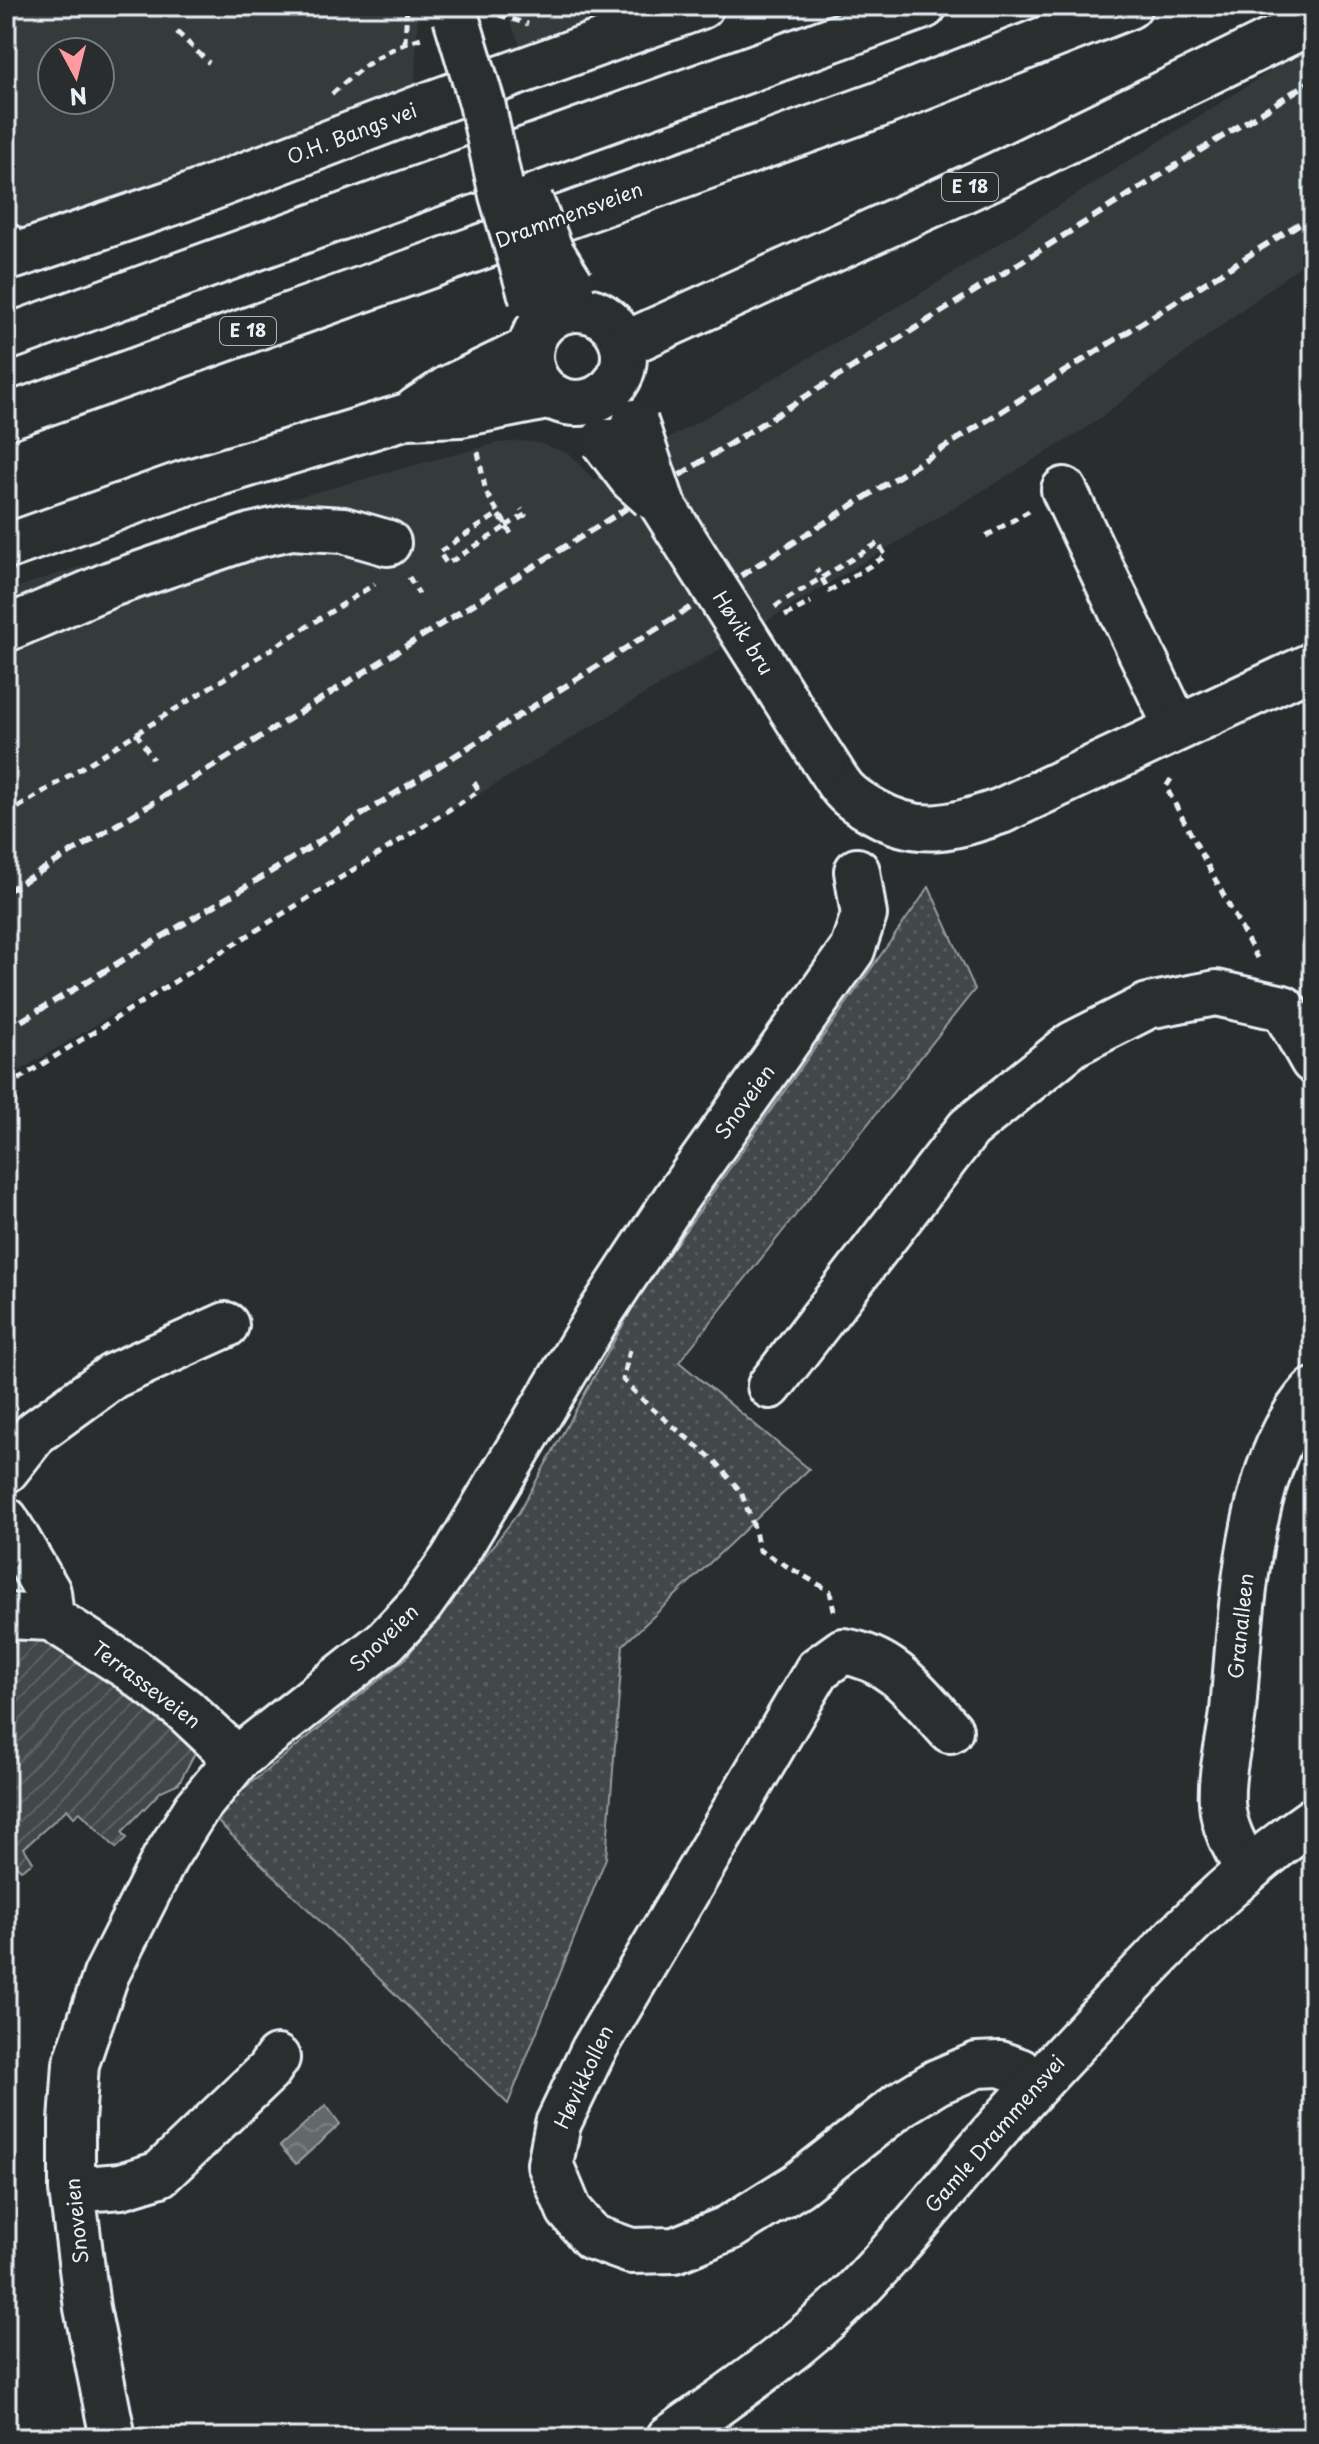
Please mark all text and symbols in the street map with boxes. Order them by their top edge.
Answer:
north arrow [36,36,116,116]
text: N [68,80,89,115]
street label: O.H. Bangs vei [282,95,421,172]
street label: Drammensveien [491,173,647,255]
road number: E 18 [942,173,998,201]
road number: E 18 [220,317,276,345]
street label: Høvik bru [706,585,782,680]
street label: Snoveien [707,1058,782,1145]
street label: Granalleen [1220,1572,1260,1680]
street label: Snoveien [342,1597,425,1678]
street label: Terrasseveien [86,1633,207,1735]
street label: Høvikkollen [546,2020,620,2133]
street label: Gamle Drammensvei [917,2048,1071,2219]
street label: Snoveien [57,2177,95,2265]

